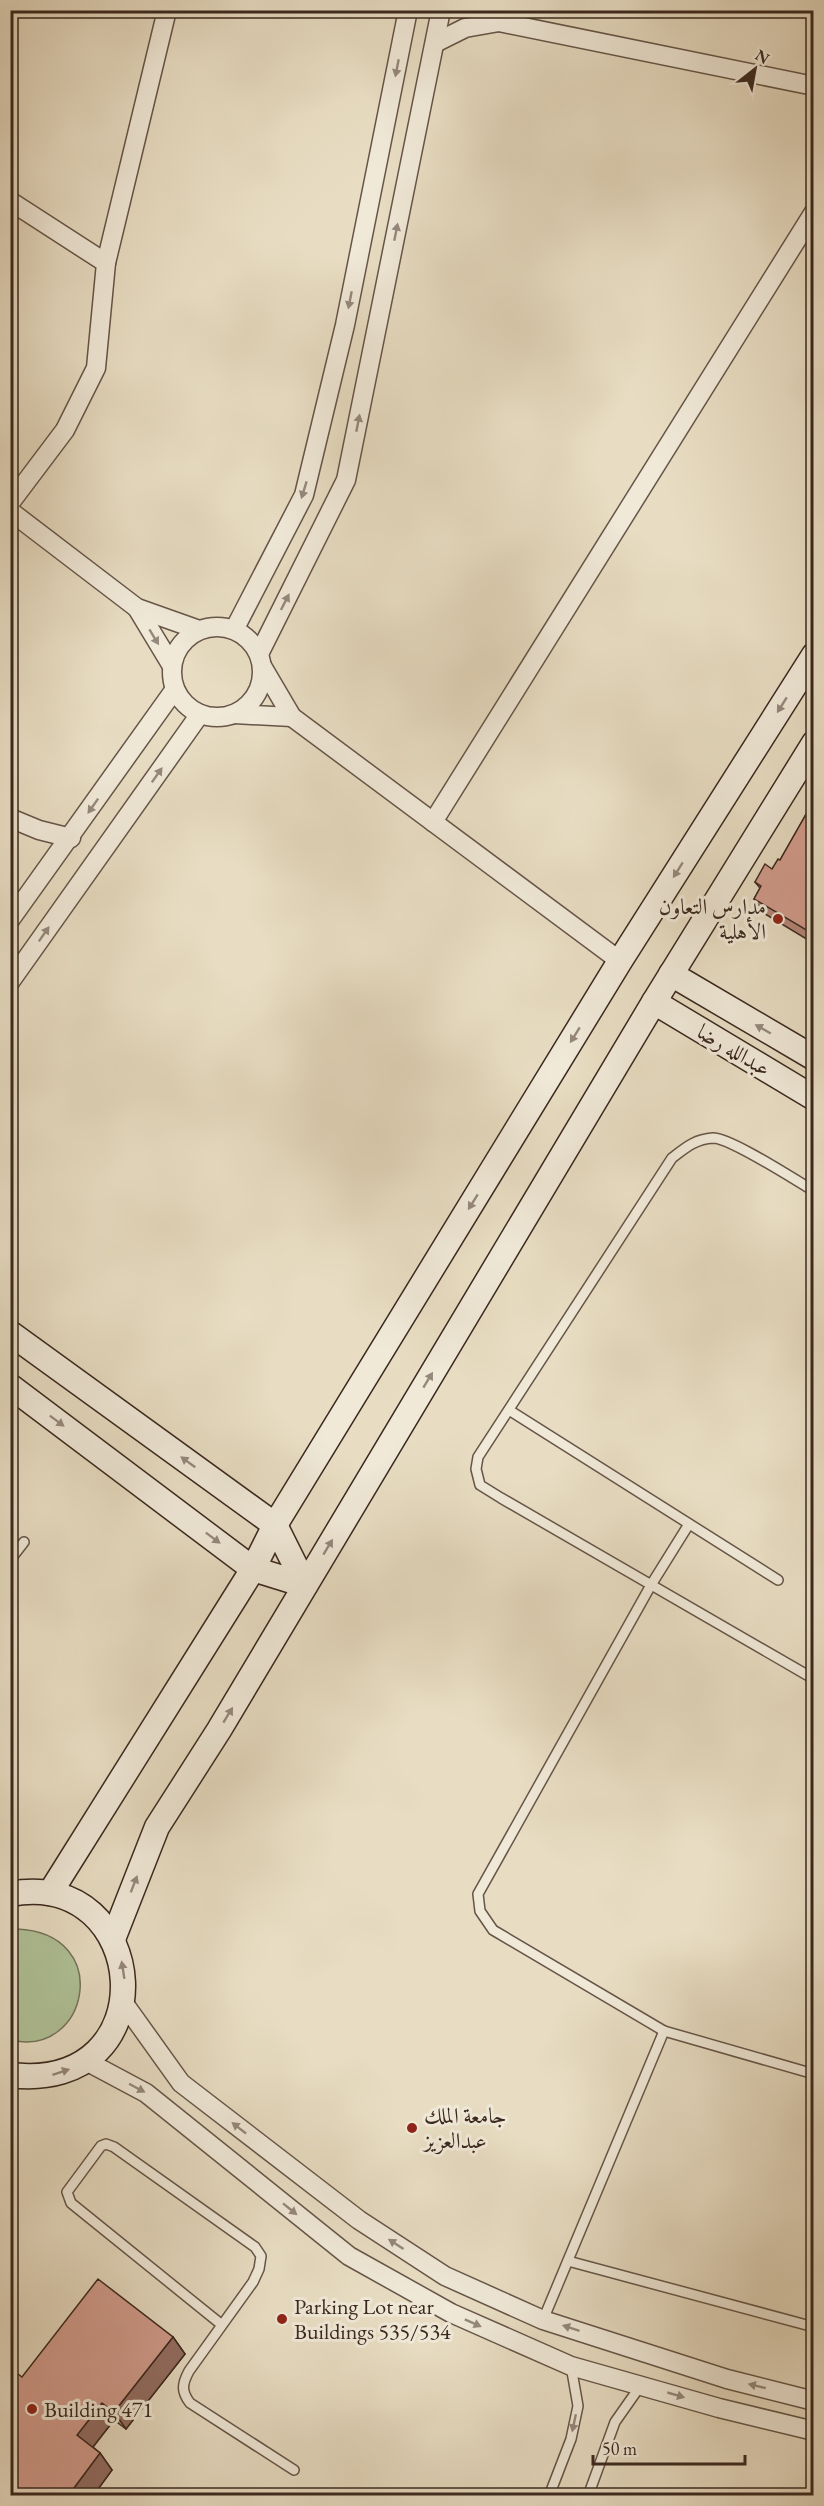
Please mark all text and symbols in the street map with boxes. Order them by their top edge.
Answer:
north arrow [725,39,785,99]
text: N [752,44,773,69]
one-way arrow [391,59,401,77]
one-way arrow [392,222,402,241]
one-way arrow [345,291,354,310]
one-way arrow [354,413,363,432]
one-way arrow [299,481,308,499]
one-way arrow [280,593,290,610]
one-way arrow [149,629,160,645]
one-way arrow [777,697,788,713]
one-way arrow [150,767,162,782]
one-way arrow [88,798,99,814]
one-way arrow [673,862,684,878]
place label: مدارس التعاون الأهلية [659,892,766,946]
marker: مدارس التعاون الأهلية [771,912,785,926]
one-way arrow [38,926,50,942]
street label: عبدالله رضا [692,1017,776,1083]
one-way arrow [755,1023,771,1034]
one-way arrow [570,1027,581,1043]
one-way arrow [468,1193,479,1210]
one-way arrow [422,1371,432,1388]
one-way arrow [49,1415,65,1427]
one-way arrow [180,1456,196,1468]
one-way arrow [205,1532,220,1544]
one-way arrow [322,1539,333,1555]
one-way arrow [223,1707,234,1723]
one-way arrow [129,1875,139,1893]
one-way arrow [118,1961,127,1980]
one-way arrow [52,2066,70,2076]
one-way arrow [129,2083,146,2093]
place label: جامعة الملك عبدالعزيز [422,2101,507,2155]
marker: جامعة الملك عبدالعزيز [405,2121,419,2135]
one-way arrow [232,2122,247,2134]
one-way arrow [283,2202,298,2214]
one-way arrow [387,2239,404,2250]
place label: Parking Lot near Buildings 535/534 [294,2292,451,2346]
marker: Parking Lot near Buildings 535/534 [275,2312,289,2326]
one-way arrow [464,2318,482,2328]
one-way arrow [562,2323,580,2333]
one-way arrow [748,2381,766,2391]
one-way arrow [667,2391,685,2400]
place label: Building 471 [44,2395,153,2424]
marker: Building 471 [25,2402,39,2416]
one-way arrow [569,2414,578,2433]
scale bar [593,2428,744,2466]
text: 50 m [602,2437,637,2460]

